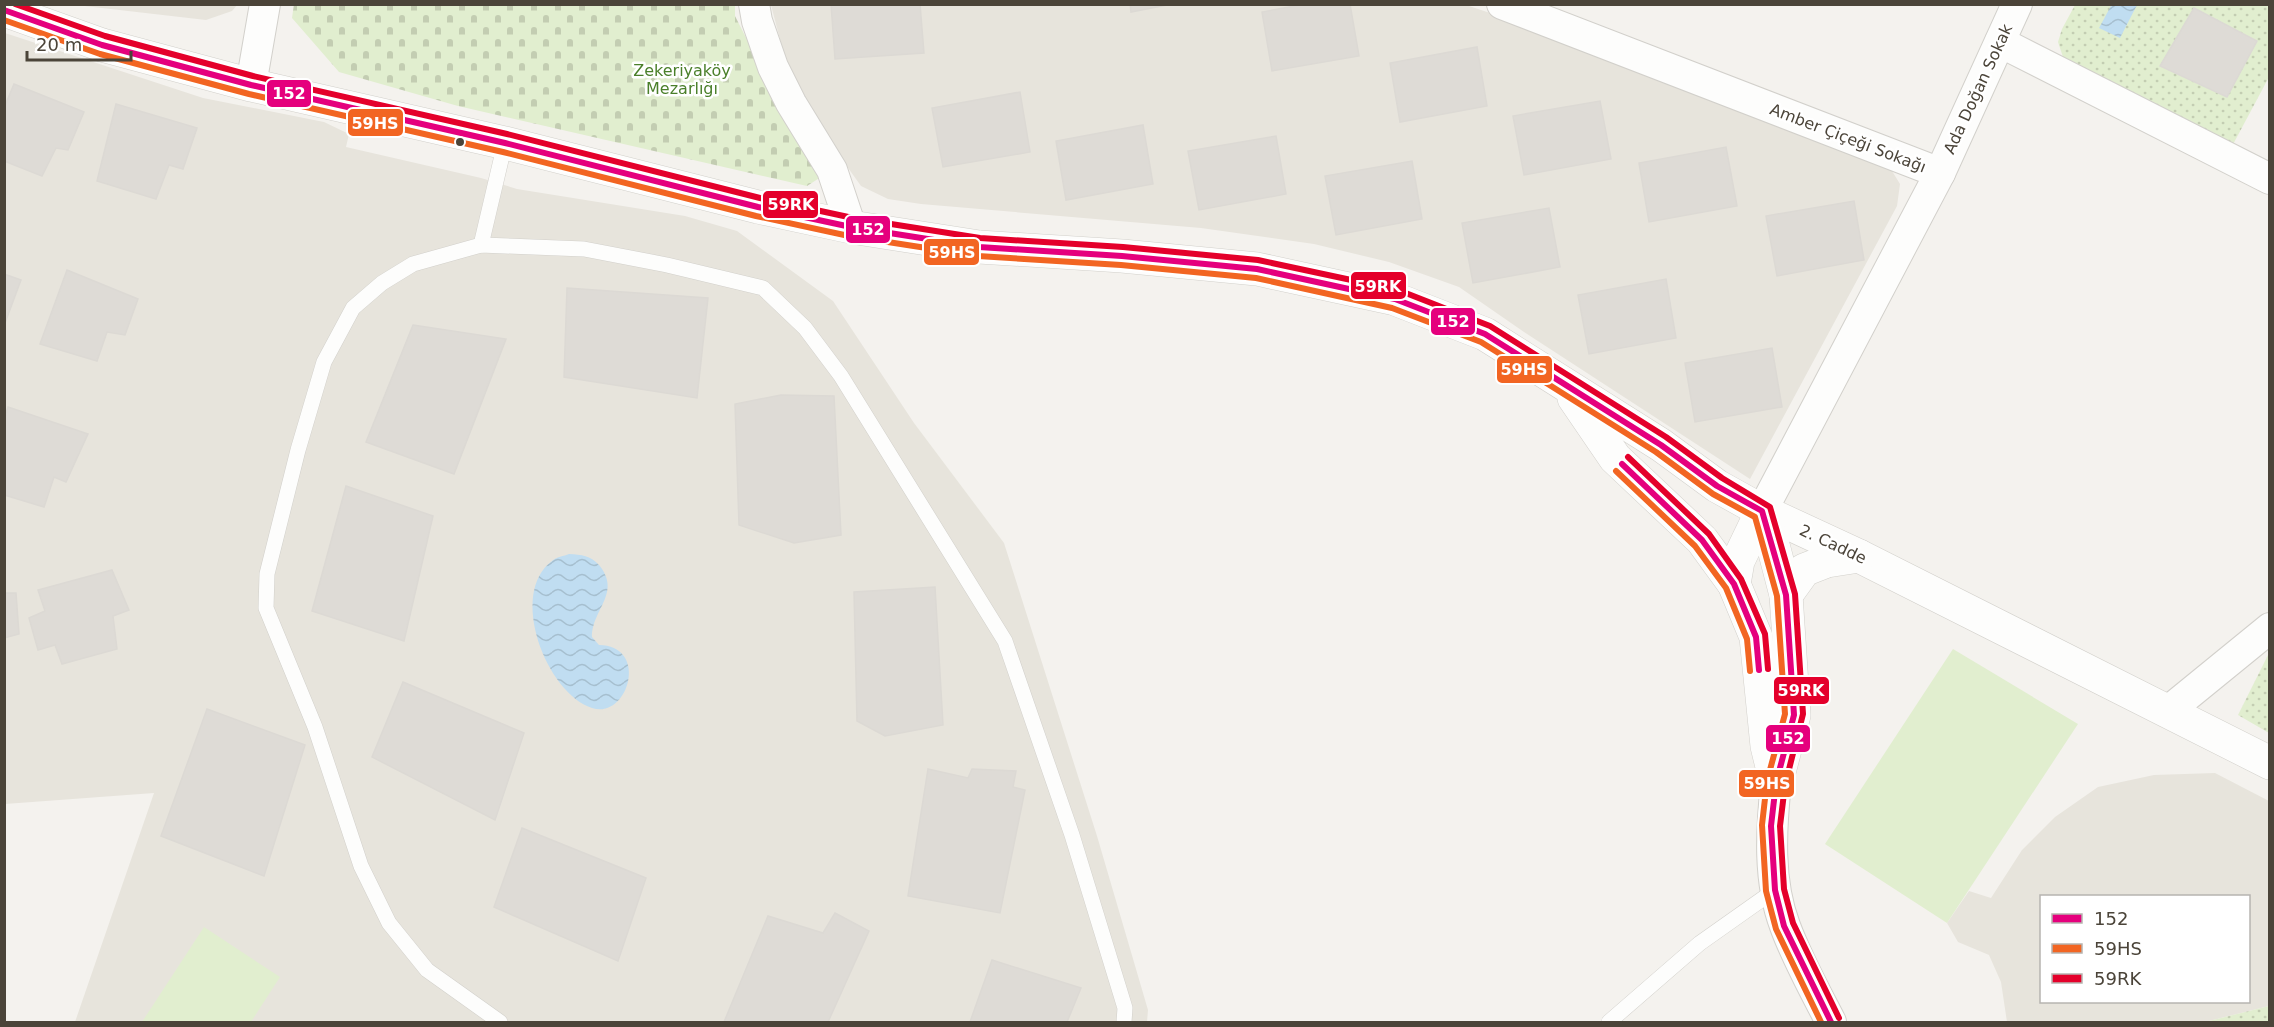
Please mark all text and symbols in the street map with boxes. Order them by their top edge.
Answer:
street label: Ada Doğan Sokak [1940,20,2017,157]
scale bar [27,24,130,62]
text: 20 m [36,34,82,55]
park label: Zekeriyaköy Mezarlığı [633,61,731,98]
line badge: 152 [266,79,312,108]
text: 152 [272,84,306,103]
street label: Amber Çiçeği Sokağı [1767,99,1929,177]
line badge: 59HS [347,108,404,137]
text: 59HS [351,114,399,133]
unlabelled marker [454,136,466,148]
line badge: 59RK [762,190,819,219]
text: 59RK [768,195,815,214]
line badge: 152 [845,215,891,244]
text: 152 [851,220,885,239]
line badge: 59HS [923,238,980,266]
text: 59HS [928,243,976,262]
line badge: 59RK [1350,271,1407,300]
text: 59RK [1355,277,1402,296]
line badge: 152 [1430,307,1476,336]
text: 152 [1436,312,1470,331]
line badge: 59HS [1496,355,1553,384]
text: 59HS [1500,360,1548,379]
street label: 2. Cadde [1797,520,1869,568]
line badge: 59RK [1773,676,1830,705]
text: 59RK [1778,681,1825,700]
line badge: 152 [1765,724,1811,753]
text: 152 [1771,729,1805,748]
line badge: 59HS [1738,769,1795,798]
text: 59HS [1743,774,1791,793]
legend [2040,895,2250,1003]
text: 152 [2094,908,2128,929]
text: 59HS [2094,938,2142,959]
text: 59RK [2094,968,2142,989]

